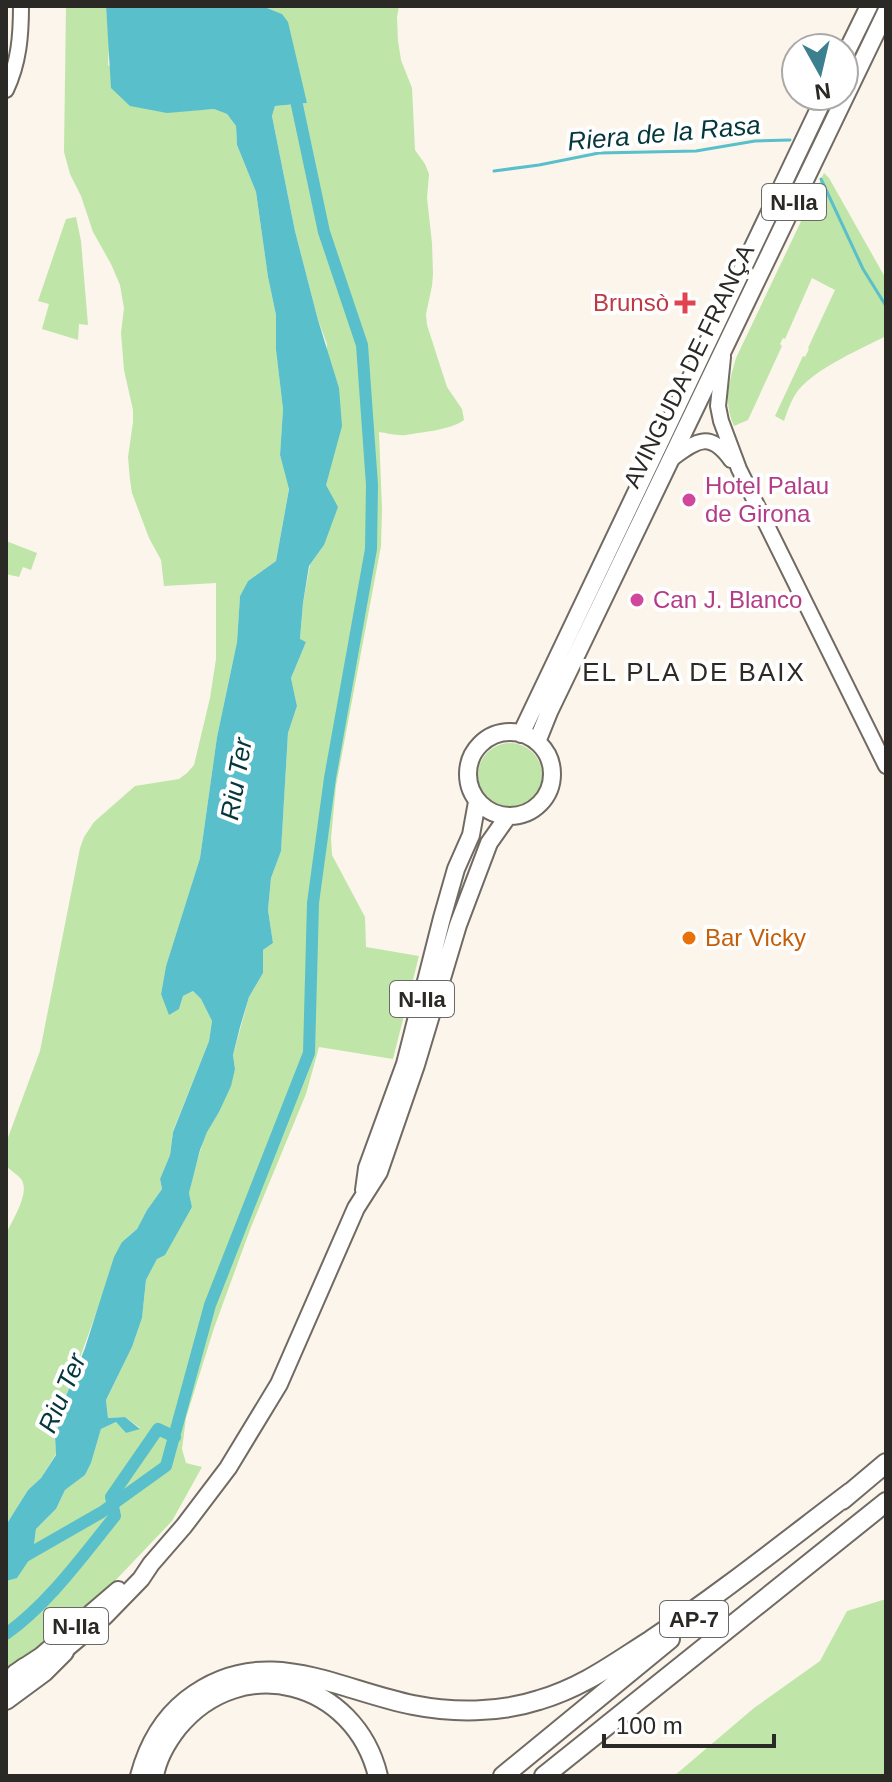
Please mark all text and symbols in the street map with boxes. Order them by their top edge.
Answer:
north arrow [780,32,860,112]
text: N [813,78,832,105]
water label: Riera de la Rasa [566,110,762,156]
road number: N-IIa [762,184,826,220]
street label: AVINGUDA DE FRANÇA [618,240,759,492]
place label: Brunsò [593,289,669,316]
marker: Brunsò [676,294,694,312]
place label: Hotel Palau de Girona [705,472,829,527]
marker: Hotel Palau de Girona [680,491,698,509]
place label: Can J. Blanco [653,586,802,613]
marker: Can J. Blanco [628,591,646,609]
district label: EL PLA DE BAIX [582,657,806,687]
water label: Riu Ter [214,734,258,822]
place label: Bar Vicky [705,924,806,951]
marker: Bar Vicky [680,929,698,947]
road number: N-IIa [390,981,454,1017]
water label: Riu Ter [32,1348,93,1437]
road number: AP-7 [660,1601,728,1637]
road number: N-IIa [44,1608,108,1644]
scale bar [604,1698,774,1748]
text: 100 m [616,1712,683,1739]

